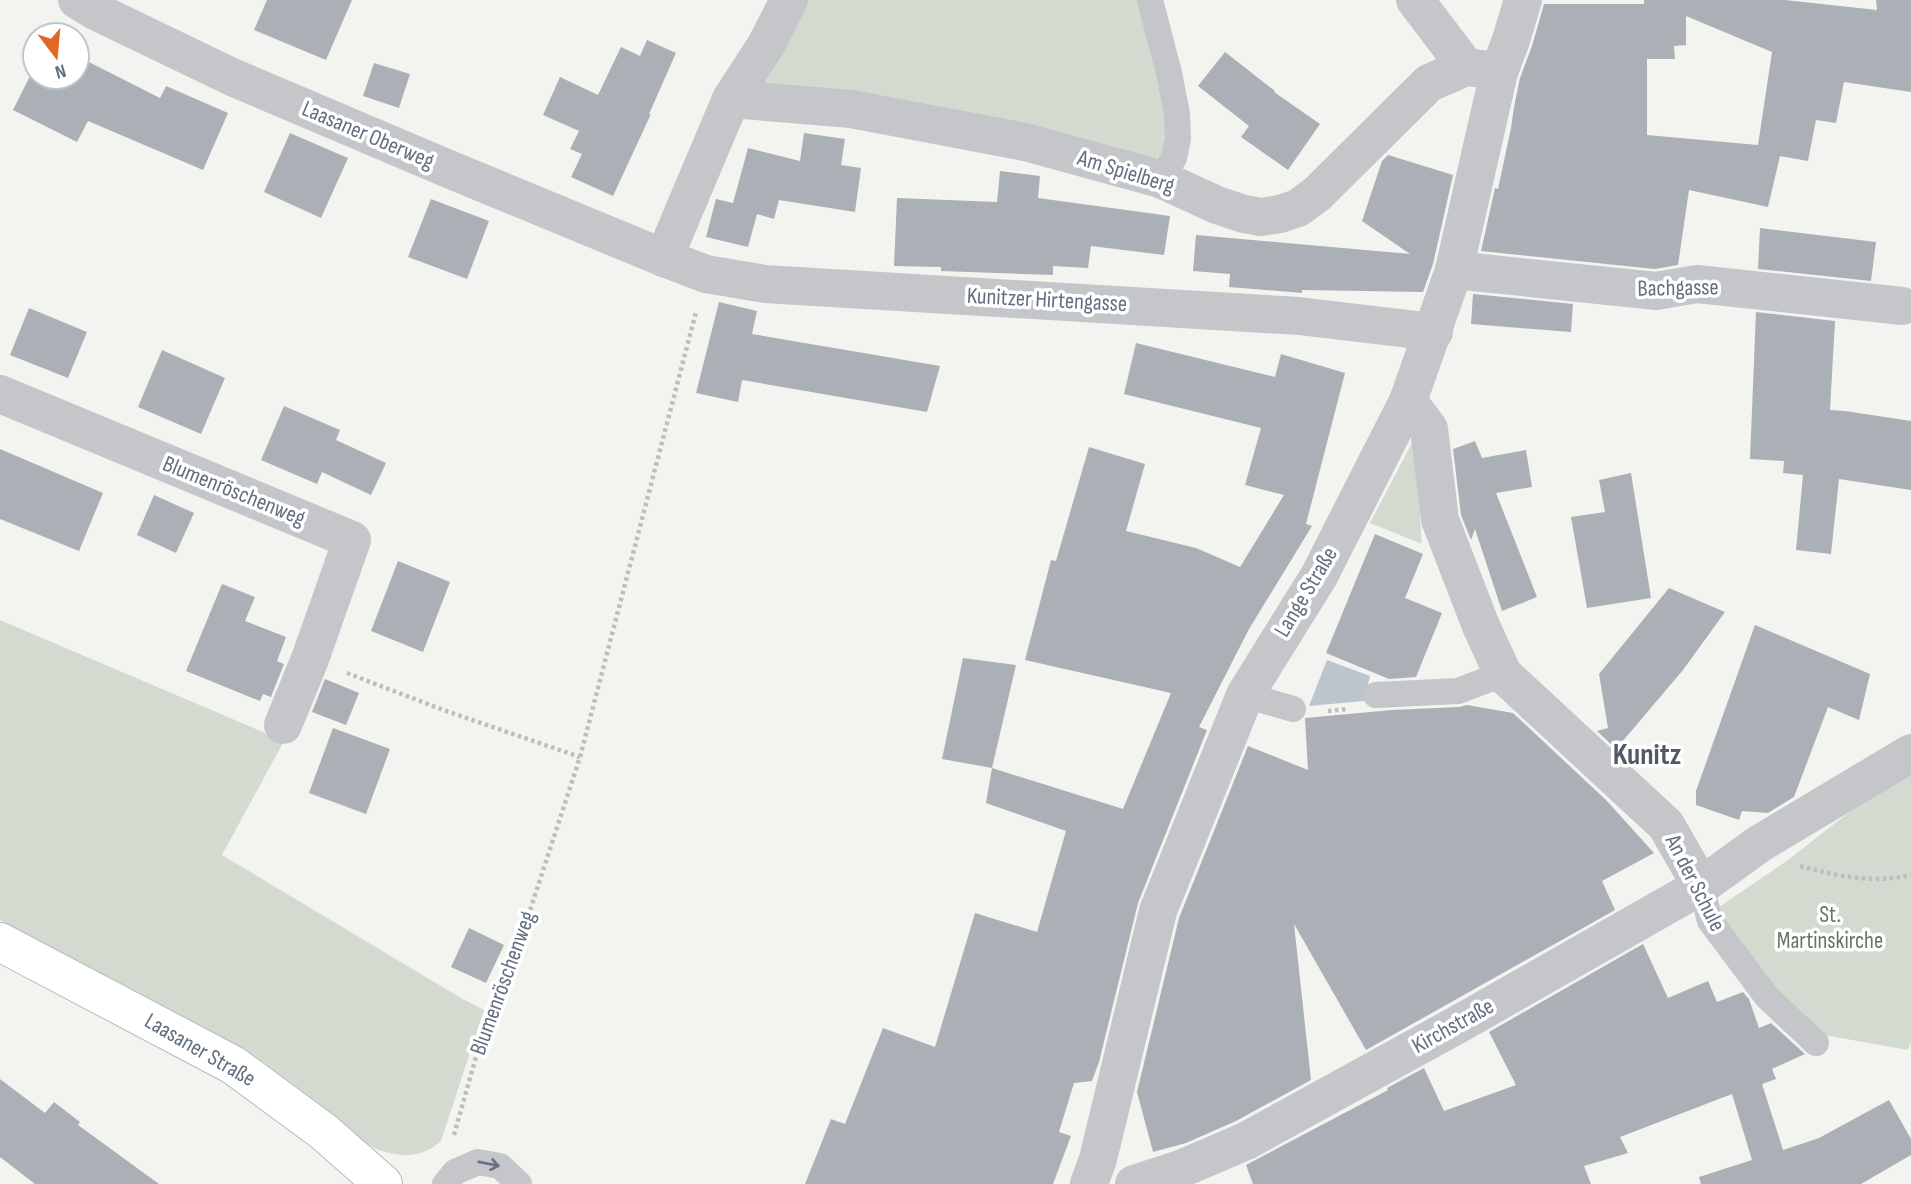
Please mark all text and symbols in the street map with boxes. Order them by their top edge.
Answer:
north arrow [21,21,91,91]
text: N [52,58,68,83]
street label: Laasaner Oberweg [298,95,438,175]
street label: Am Spielberg [1073,144,1178,200]
street label: Bachgasse [1637,273,1719,303]
street label: Kunitzer Hirtengasse [966,282,1128,318]
street label: Blumenröschenweg [159,450,309,532]
street label: Lange Straße [1268,542,1344,642]
district label: Kunitz [1613,737,1682,773]
street label: An der Schule [1658,829,1731,936]
park label: St. Martinskirche [1777,901,1883,955]
street label: Blumenröschenweg [464,907,542,1059]
street label: Kirchstraße [1407,992,1499,1060]
street label: Laasaner Straße [140,1007,260,1093]
one-way arrow [477,1158,500,1172]

